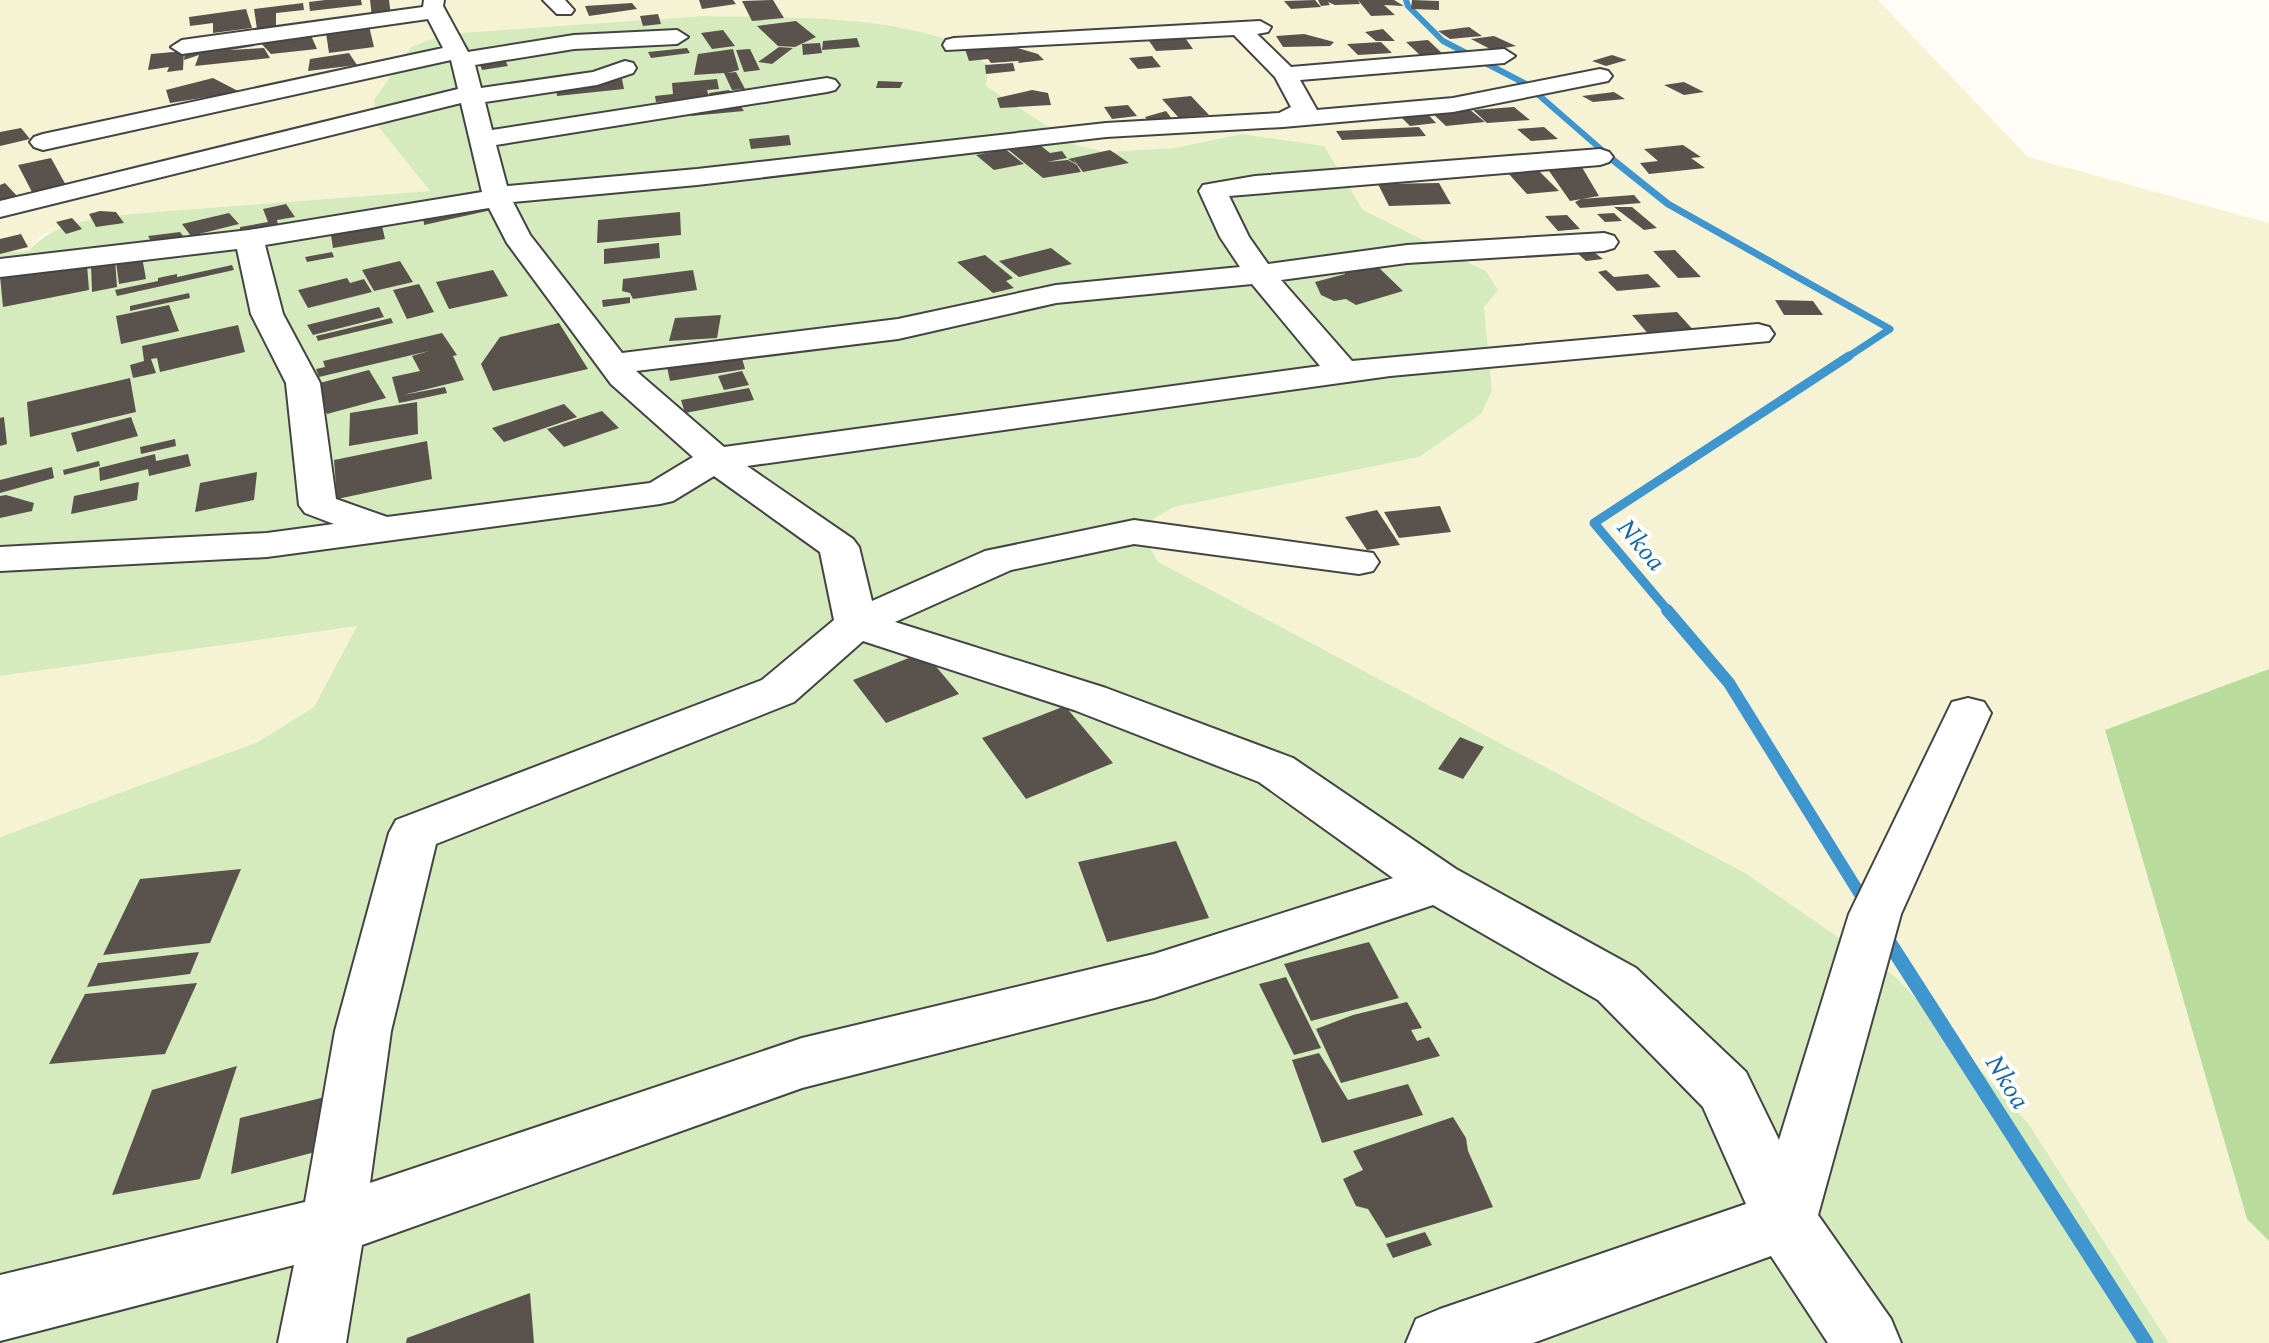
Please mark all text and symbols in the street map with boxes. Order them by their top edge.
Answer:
water label: Nkoa [1607,510,1675,580]
water label: Nkoa [1975,1047,2039,1117]

